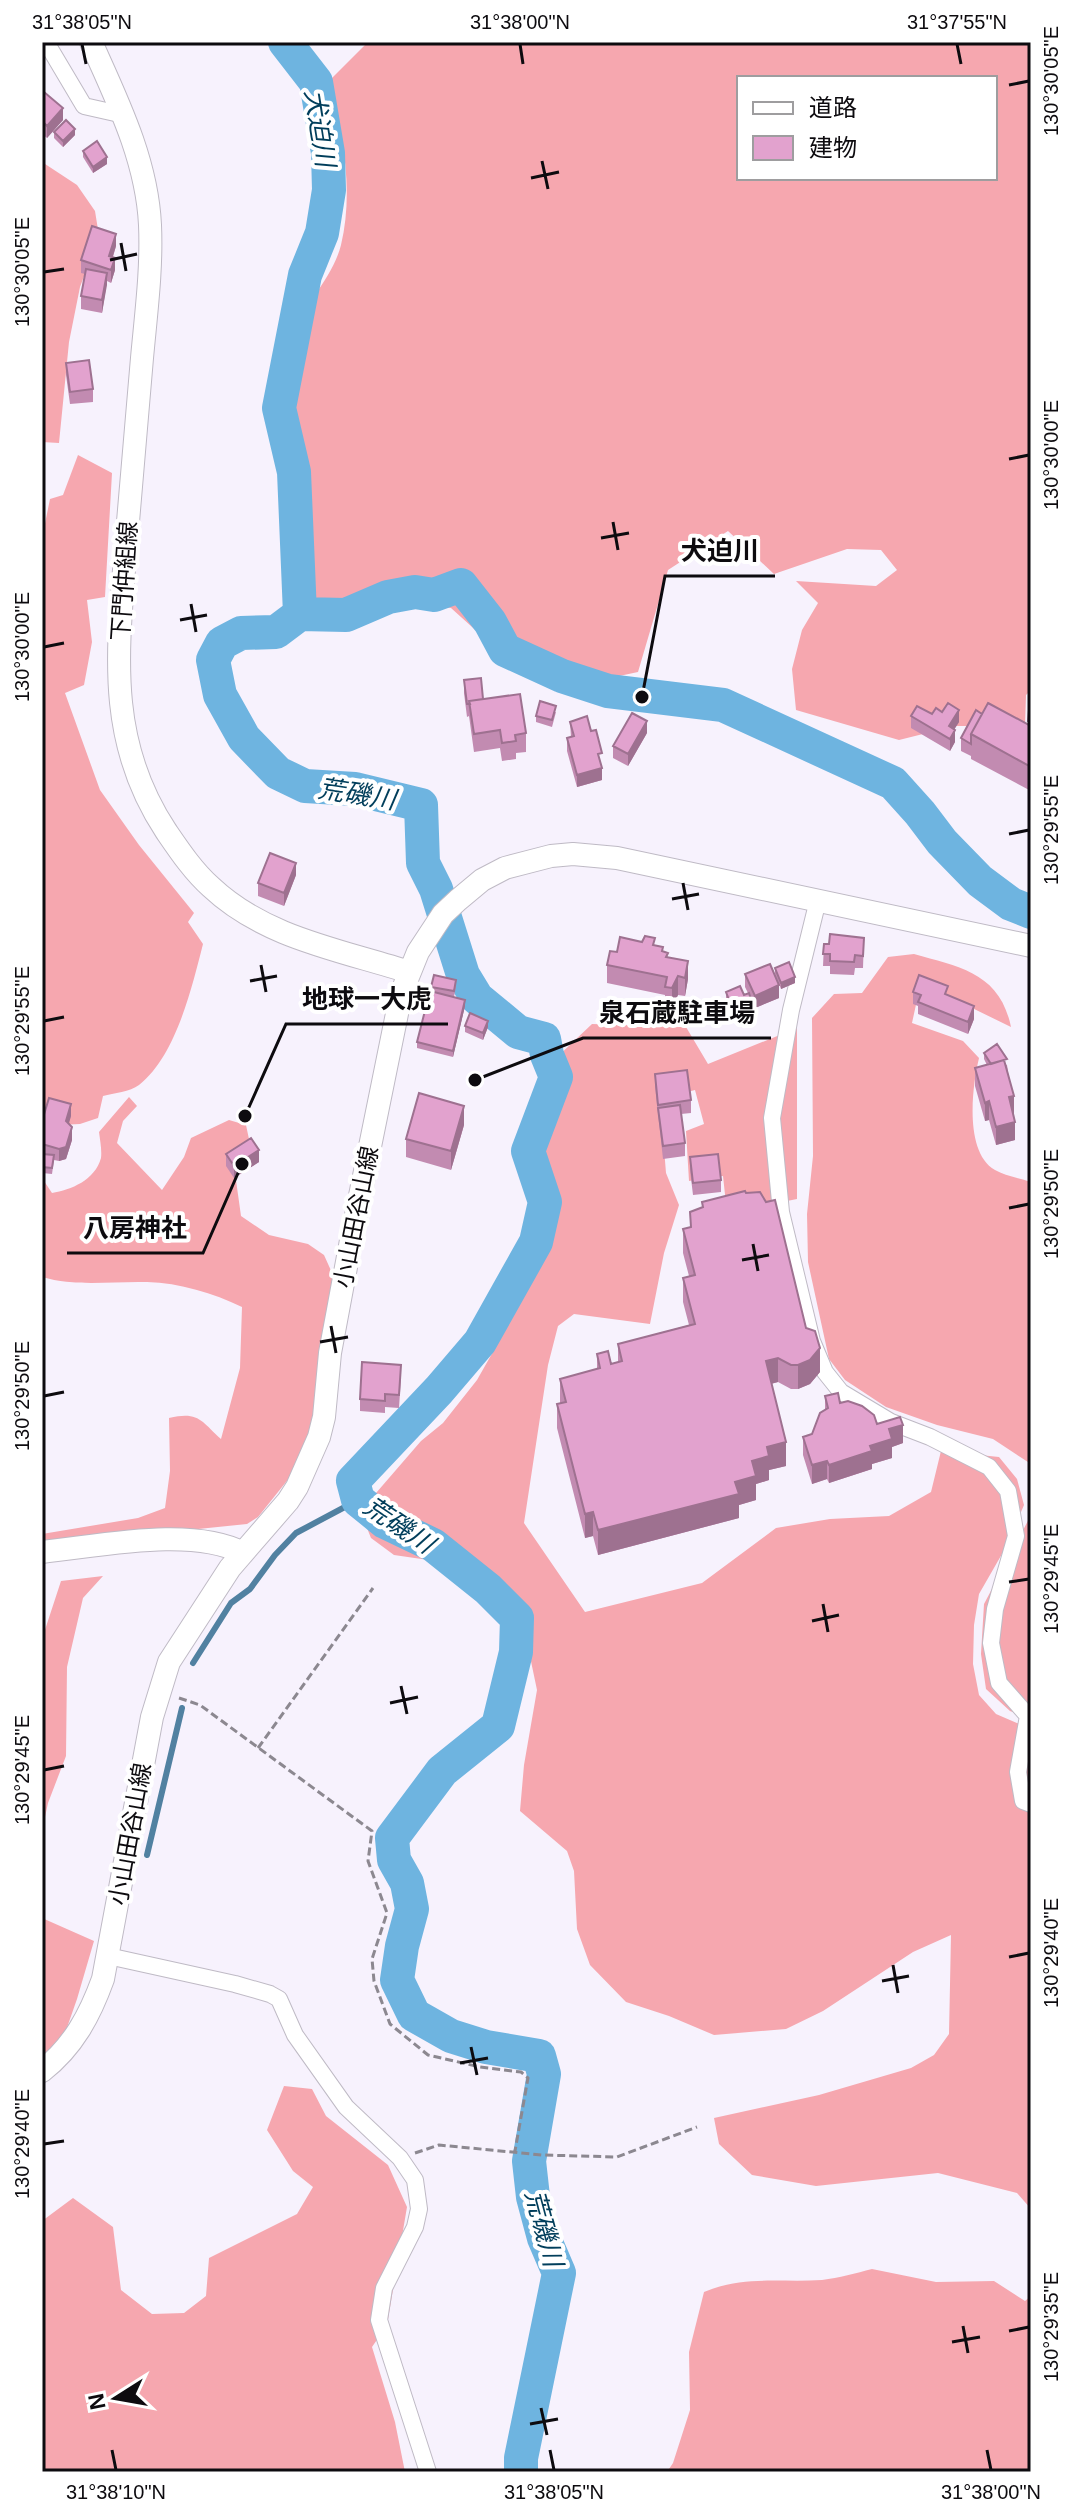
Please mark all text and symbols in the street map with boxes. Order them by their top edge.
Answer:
text: 31°38'05"N [32,11,132,33]
text: 31°38'00"N [470,11,570,33]
text: 31°37'55"N [907,11,1007,33]
text: 130°30'05"E [1040,26,1062,136]
legend [737,76,997,180]
water label: 犬迫川 [299,87,341,172]
text: 道路 [809,94,857,121]
text: 建物 [809,134,857,161]
text: 130°30'05"E [11,217,33,327]
text: 130°30'00"E [1040,400,1062,510]
street label: 下門仲組線 [106,520,142,642]
callout: 犬迫川 [665,526,775,576]
text: 犬迫川 [681,536,759,566]
text: 130°30'00"E [11,592,33,702]
water label: 荒磯川 [316,773,401,815]
text: 130°29'55"E [1040,775,1062,885]
text: 130°29'55"E [11,966,33,1076]
callout: 地球一大虎 [286,974,448,1024]
text: 地球一大虎 [302,984,432,1014]
callout: 泉石蔵駐車場 [583,988,771,1038]
text: 泉石蔵駐車場 [599,998,755,1028]
street label: 小山田谷山線 [329,1144,383,1290]
text: 130°29'50"E [1040,1149,1062,1259]
callout: 八房神社 [67,1203,203,1253]
text: 八房神社 [83,1213,187,1243]
text: 130°29'50"E [11,1341,33,1451]
water label: 荒磯川 [358,1491,442,1561]
text: 130°29'45"E [1040,1524,1062,1634]
text: 130°29'45"E [11,1715,33,1825]
street label: 小山田谷山線 [104,1761,156,1907]
text: 130°29'40"E [1040,1898,1062,2008]
text: 130°29'40"E [11,2089,33,2199]
water label: 荒磯川 [519,2186,569,2272]
text: 130°29'35"E [1040,2272,1062,2382]
north arrow [76,2358,156,2438]
text: N [83,2392,111,2412]
text: 31°38'10"N [66,2481,166,2503]
text: 31°38'05"N [504,2481,604,2503]
text: 31°38'00"N [941,2481,1041,2503]

